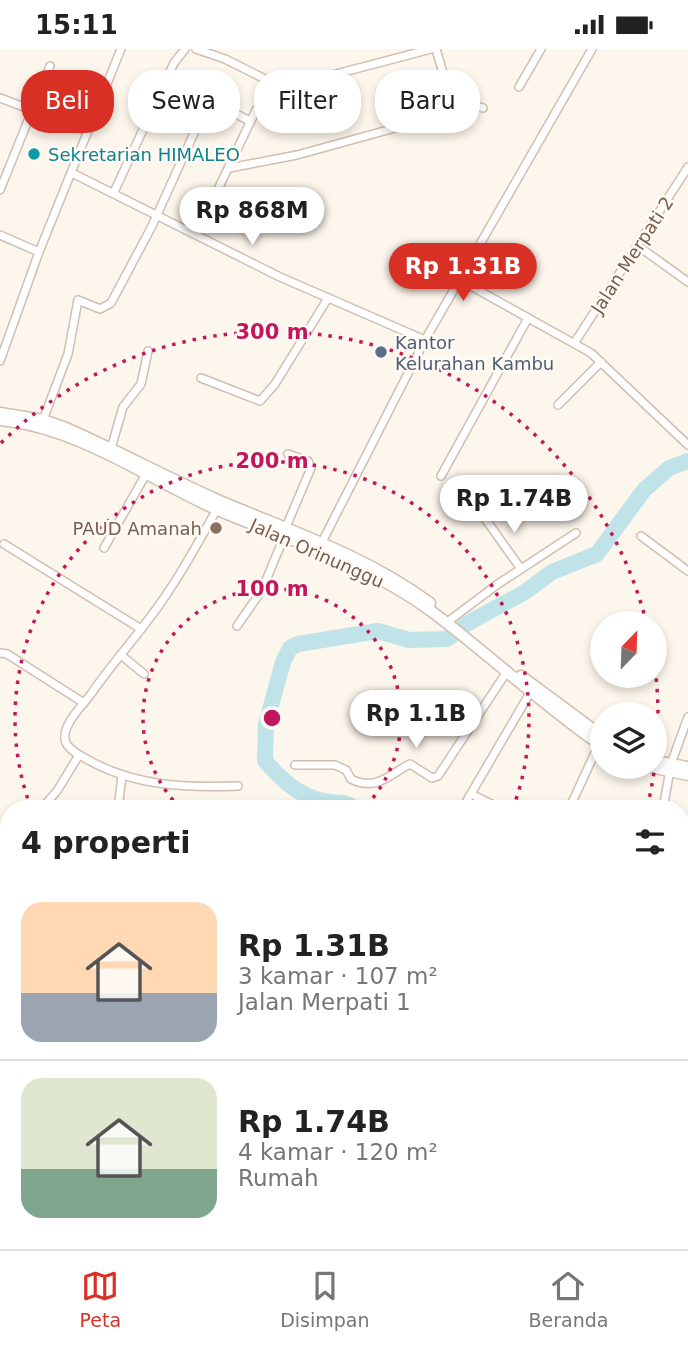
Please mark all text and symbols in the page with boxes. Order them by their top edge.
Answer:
text: 15:11 [35,10,118,40]
chip: Beli [21,70,114,133]
chip: Sewa [128,70,240,133]
chip: Filter [254,70,361,133]
chip: Baru [375,70,480,133]
place label: Sekretarian HIMALEO [48,144,240,165]
marker: Sekretarian HIMALEO [26,146,42,162]
pin: Rp 868M [187,187,317,247]
street label: Jalan Merpati 2 [586,193,678,318]
text: Rp 868M [195,197,309,223]
pin: Rp 1.31B [391,243,535,303]
text: Rp 1.31B [405,253,521,279]
text: 300 m [235,320,309,344]
place label: Kantor Kelurahan Kambu [395,332,554,374]
marker: Kantor Kelurahan Kambu [373,344,389,360]
text: 200 m [235,449,309,473]
pin: Rp 1.74B [442,475,586,535]
text: Rp 1.74B [456,485,572,511]
street label: Jalan Orinunggu [246,514,387,592]
place label: PAUD Amanah [73,518,202,539]
marker: PAUD Amanah [208,520,224,536]
text: 100 m [235,577,309,601]
north arrow [590,611,667,688]
map controls [590,611,667,779]
pin: Rp 1.1B [351,691,481,750]
text: Rp 1.1B [366,700,466,726]
button: layers [590,702,667,779]
centre of rings [260,706,284,730]
icon: filters [631,823,669,861]
text: 4 properti [21,825,190,860]
text: Rp 1.31B [238,928,390,963]
icon: home [77,930,161,1014]
text: 3 kamar · 107 m² [238,963,438,989]
text: Jalan Merpati 1 [238,989,411,1015]
text: Rp 1.74B [238,1104,390,1139]
icon: home [77,1106,161,1190]
text: 4 kamar · 120 m² [238,1139,438,1165]
text: Rumah [238,1165,319,1191]
tab: Peta [80,1267,121,1331]
tab: Disimpan [280,1267,369,1331]
tab: Beranda [529,1267,608,1331]

